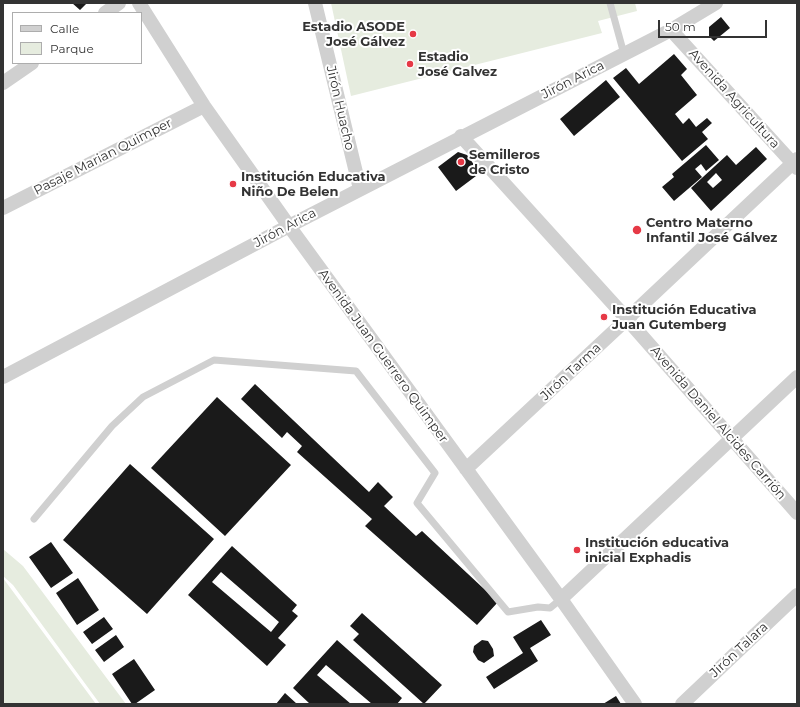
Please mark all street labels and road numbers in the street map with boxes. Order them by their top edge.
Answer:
street label: Avenida Agricultura [685,46,783,152]
street label: Jirón Arica [539,58,607,102]
street label: Jirón Huacho [323,64,357,152]
street label: Pasaje Marian Quimper [31,115,175,199]
street label: Jirón Arica [251,205,319,251]
street label: Avenida Juan Guerrero Quimper [315,266,451,446]
street label: Jirón Tarma [538,340,604,404]
street label: Avenida Daniel Alcides Carrión [647,343,789,503]
street label: Jirón Talara [707,619,771,681]

